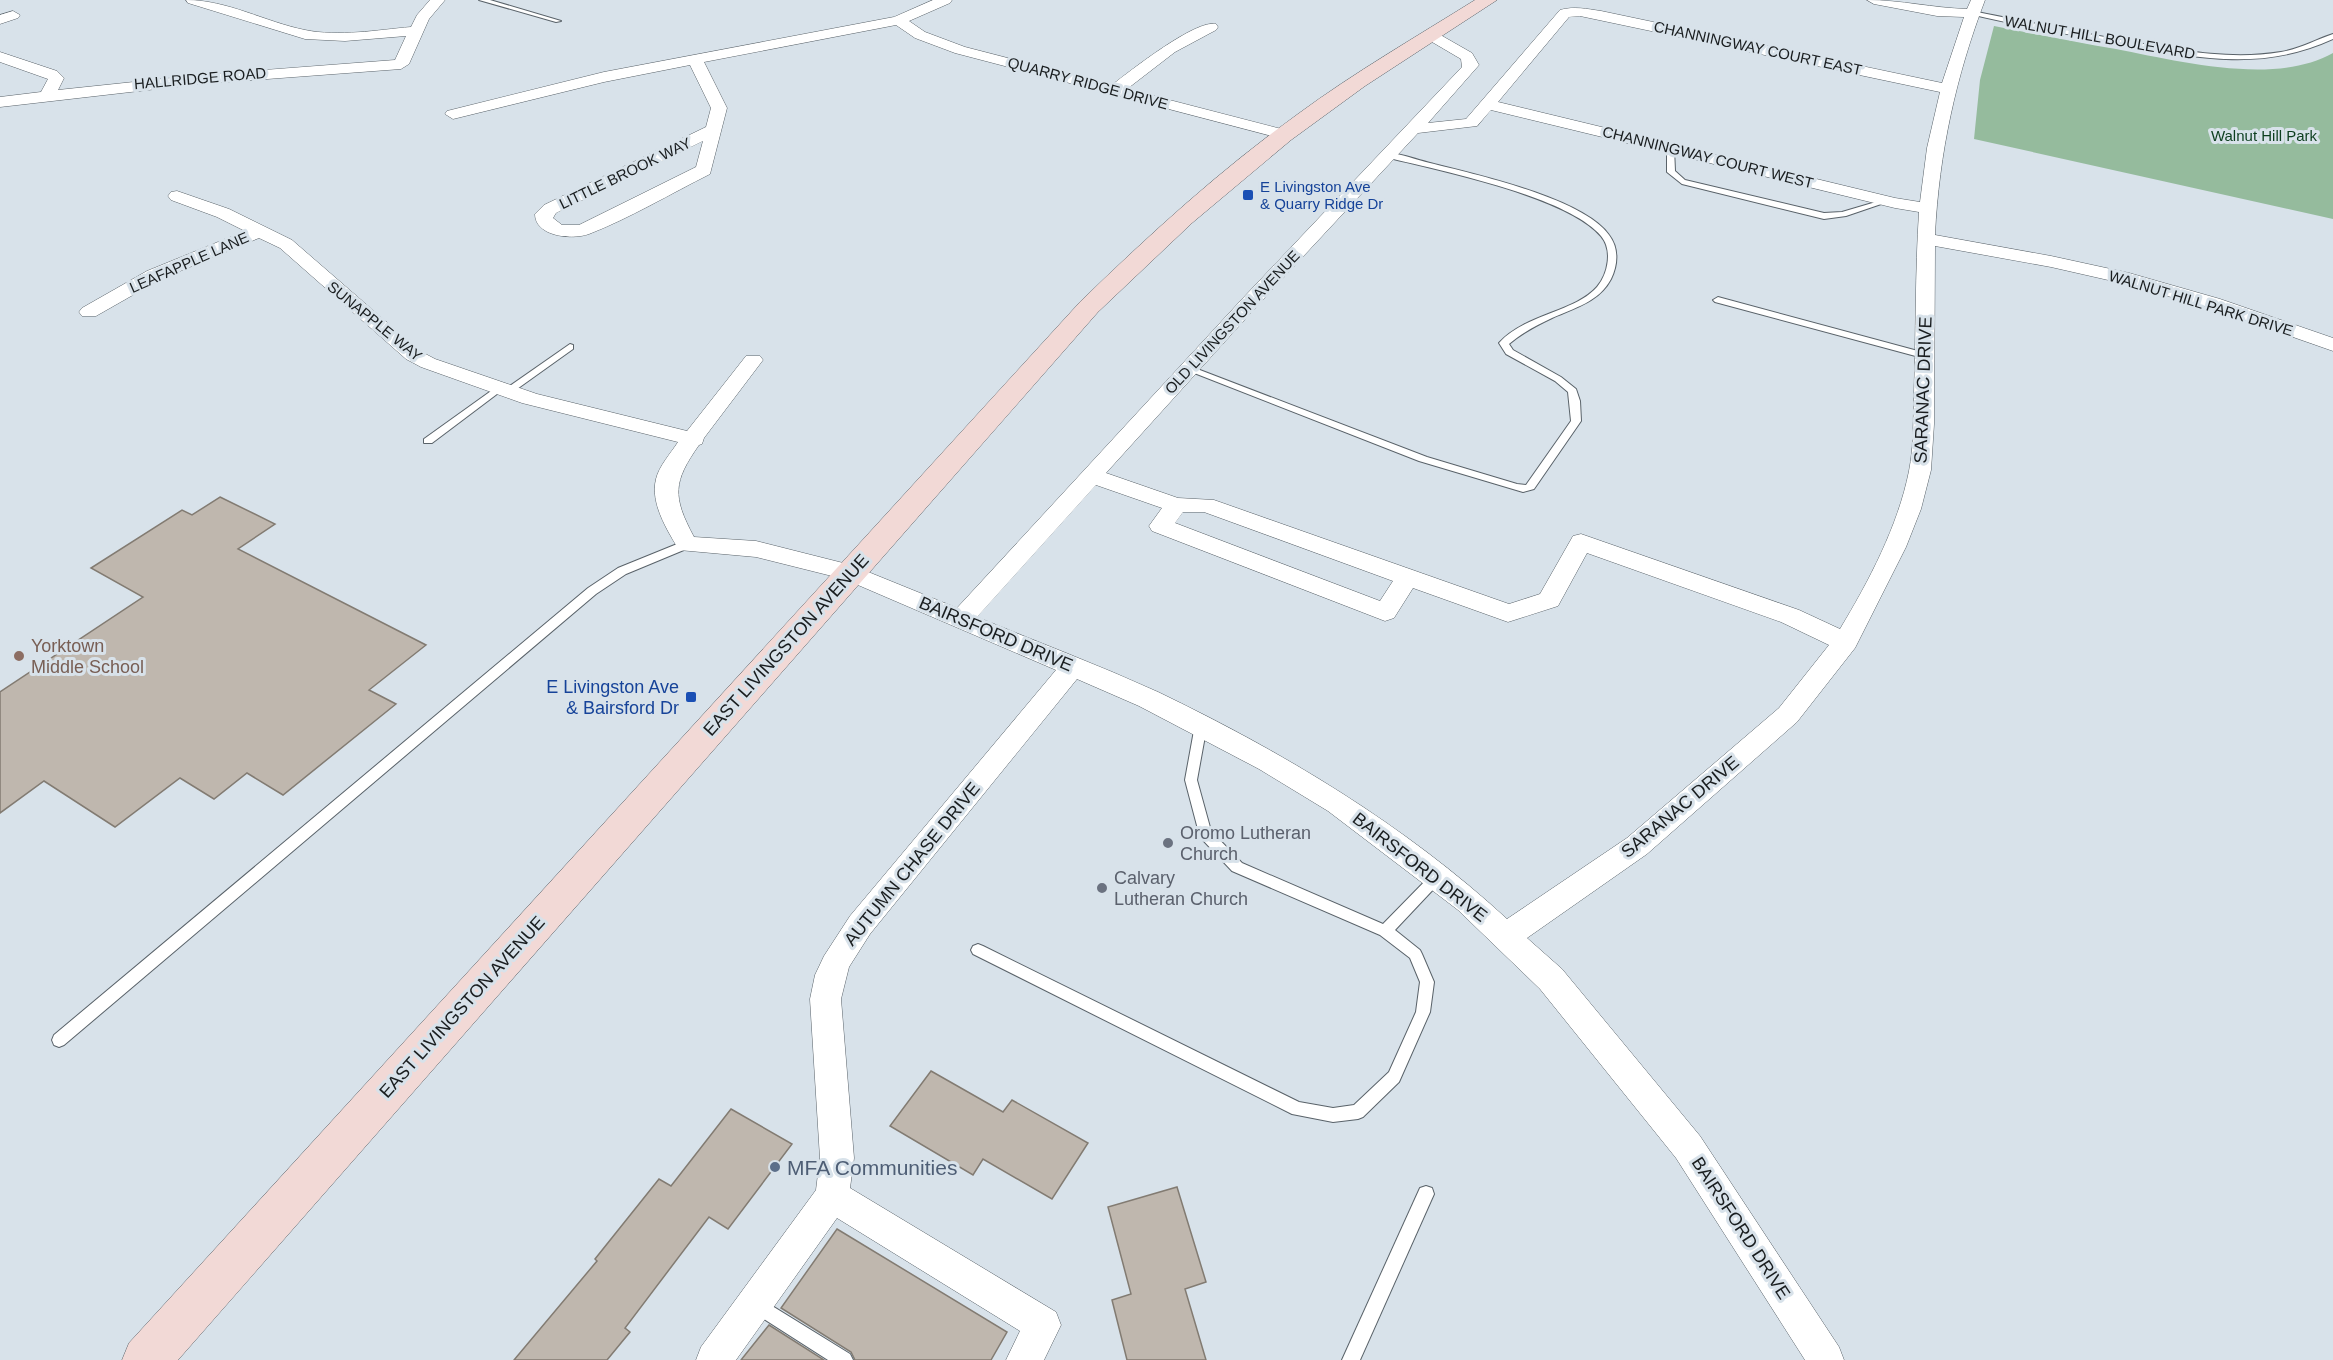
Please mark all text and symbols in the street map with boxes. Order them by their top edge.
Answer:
street label: WALNUT HILL BOULEVARD [2003,12,2197,62]
street label: CHANNINGWAY COURT EAST [1652,18,1864,78]
street label: QUARRY RIDGE DRIVE [1006,53,1170,113]
street label: HALLRIDGE ROAD [133,64,267,92]
street label: CHANNINGWAY COURT WEST [1601,123,1815,191]
park label: Walnut Hill Park [2211,127,2318,144]
street label: LITTLE BROOK WAY [556,134,694,212]
place label: E Livingston Ave & Quarry Ridge Dr [1260,178,1383,212]
marker: E Livingston Ave & Quarry Ridge Dr [1241,188,1255,202]
street label: LEAFAPPLE LANE [127,228,251,296]
street label: OLD LIVINGSTON AVENUE [1161,247,1303,397]
street label: WALNUT HILL PARK DRIVE [2107,267,2295,339]
street label: SUNAPPLE WAY [324,278,426,364]
street label: SARANAC DRIVE [1910,316,1936,464]
street label: EAST LIVINGSTON AVENUE [699,550,873,740]
street label: BAIRSFORD DRIVE [916,593,1076,675]
place label: Yorktown Middle School [31,636,144,677]
marker: Yorktown Middle School [12,649,26,663]
place label: E Livingston Ave & Bairsford Dr [546,677,679,718]
marker: E Livingston Ave & Bairsford Dr [684,690,698,704]
street label: SARANAC DRIVE [1617,752,1743,862]
street label: AUTUMN CHASE DRIVE [840,778,984,950]
street label: BAIRSFORD DRIVE [1349,808,1491,926]
place label: Oromo Lutheran Church [1180,823,1311,864]
marker: Oromo Lutheran Church [1161,836,1175,850]
place label: Calvary Lutheran Church [1114,868,1248,909]
marker: Calvary Lutheran Church [1095,881,1109,895]
street label: EAST LIVINGSTON AVENUE [375,912,549,1102]
street label: BAIRSFORD DRIVE [1688,1153,1794,1303]
place label: MFA Communities [787,1156,957,1179]
marker: MFA Communities [768,1160,782,1174]

